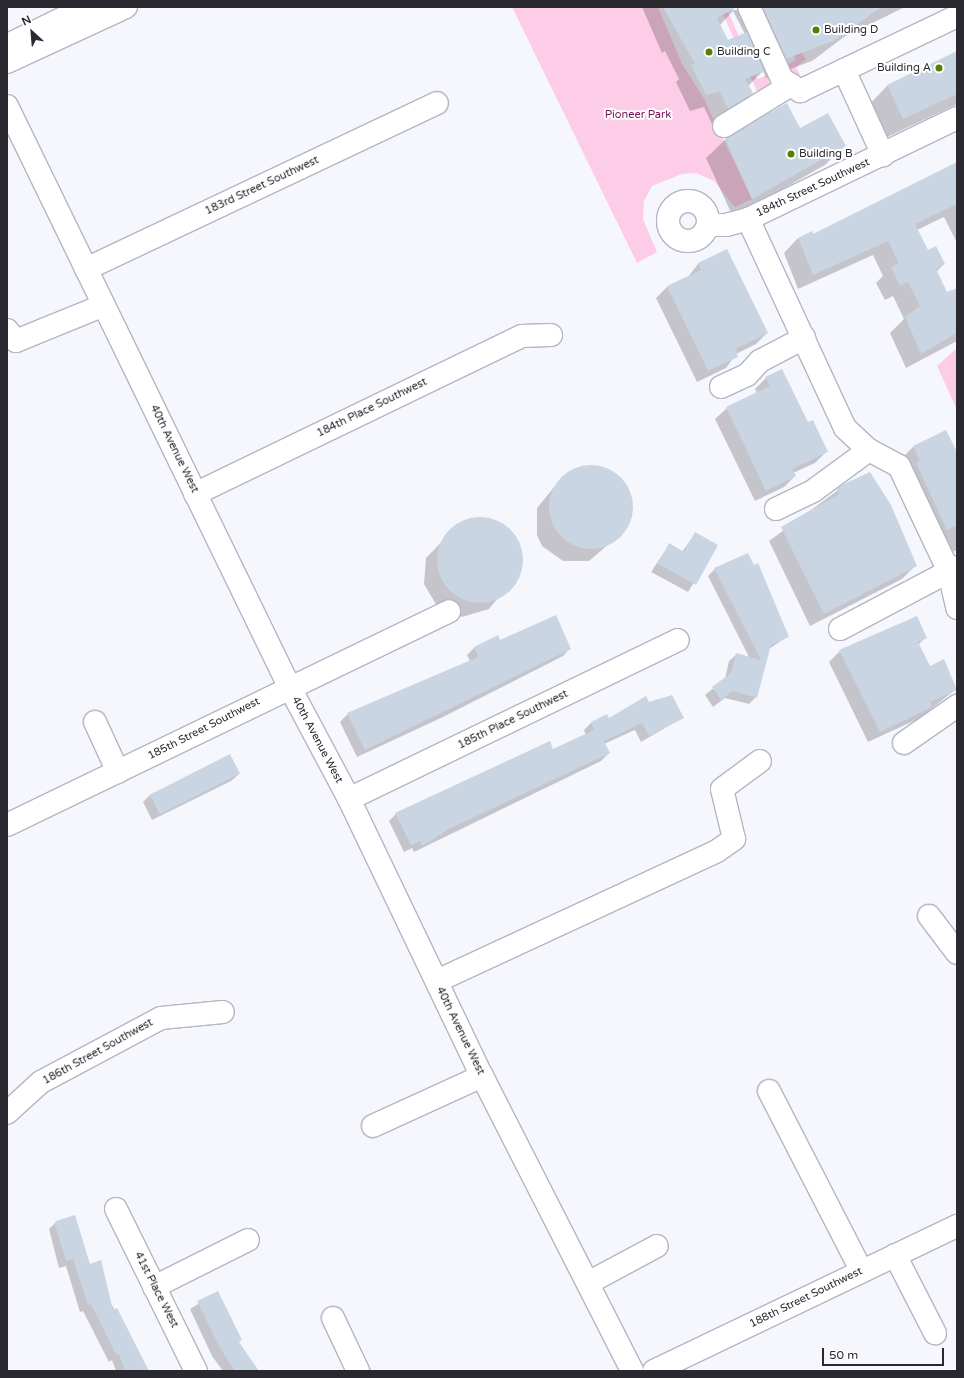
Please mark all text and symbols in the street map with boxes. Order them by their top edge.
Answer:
north arrow [12,12,52,52]
text: N [20,13,33,29]
place label: Building D [824,23,878,37]
marker: Building D [811,25,821,35]
place label: Building C [717,45,771,59]
marker: Building C [704,47,714,57]
place label: Building A [877,61,931,75]
marker: Building A [934,63,944,73]
park label: Pioneer Park [605,108,671,122]
place label: Building B [799,147,853,161]
marker: Building B [786,149,796,159]
street label: 183rd Street Southwest [203,154,321,218]
street label: 184th Street Southwest [754,156,872,220]
street label: 184th Place Southwest [315,376,429,440]
street label: 40th Avenue West [147,403,201,495]
street label: 185th Place Southwest [456,688,570,752]
street label: 40th Avenue West [289,694,345,786]
street label: 185th Street Southwest [146,695,262,763]
street label: 40th Avenue West [433,985,487,1077]
street label: 186th Street Southwest [41,1016,155,1088]
street label: 41st Place West [131,1250,181,1330]
street label: 188th Street Southwest [747,1265,865,1331]
scale bar [824,1340,946,1366]
text: 50 m [829,1348,858,1362]

